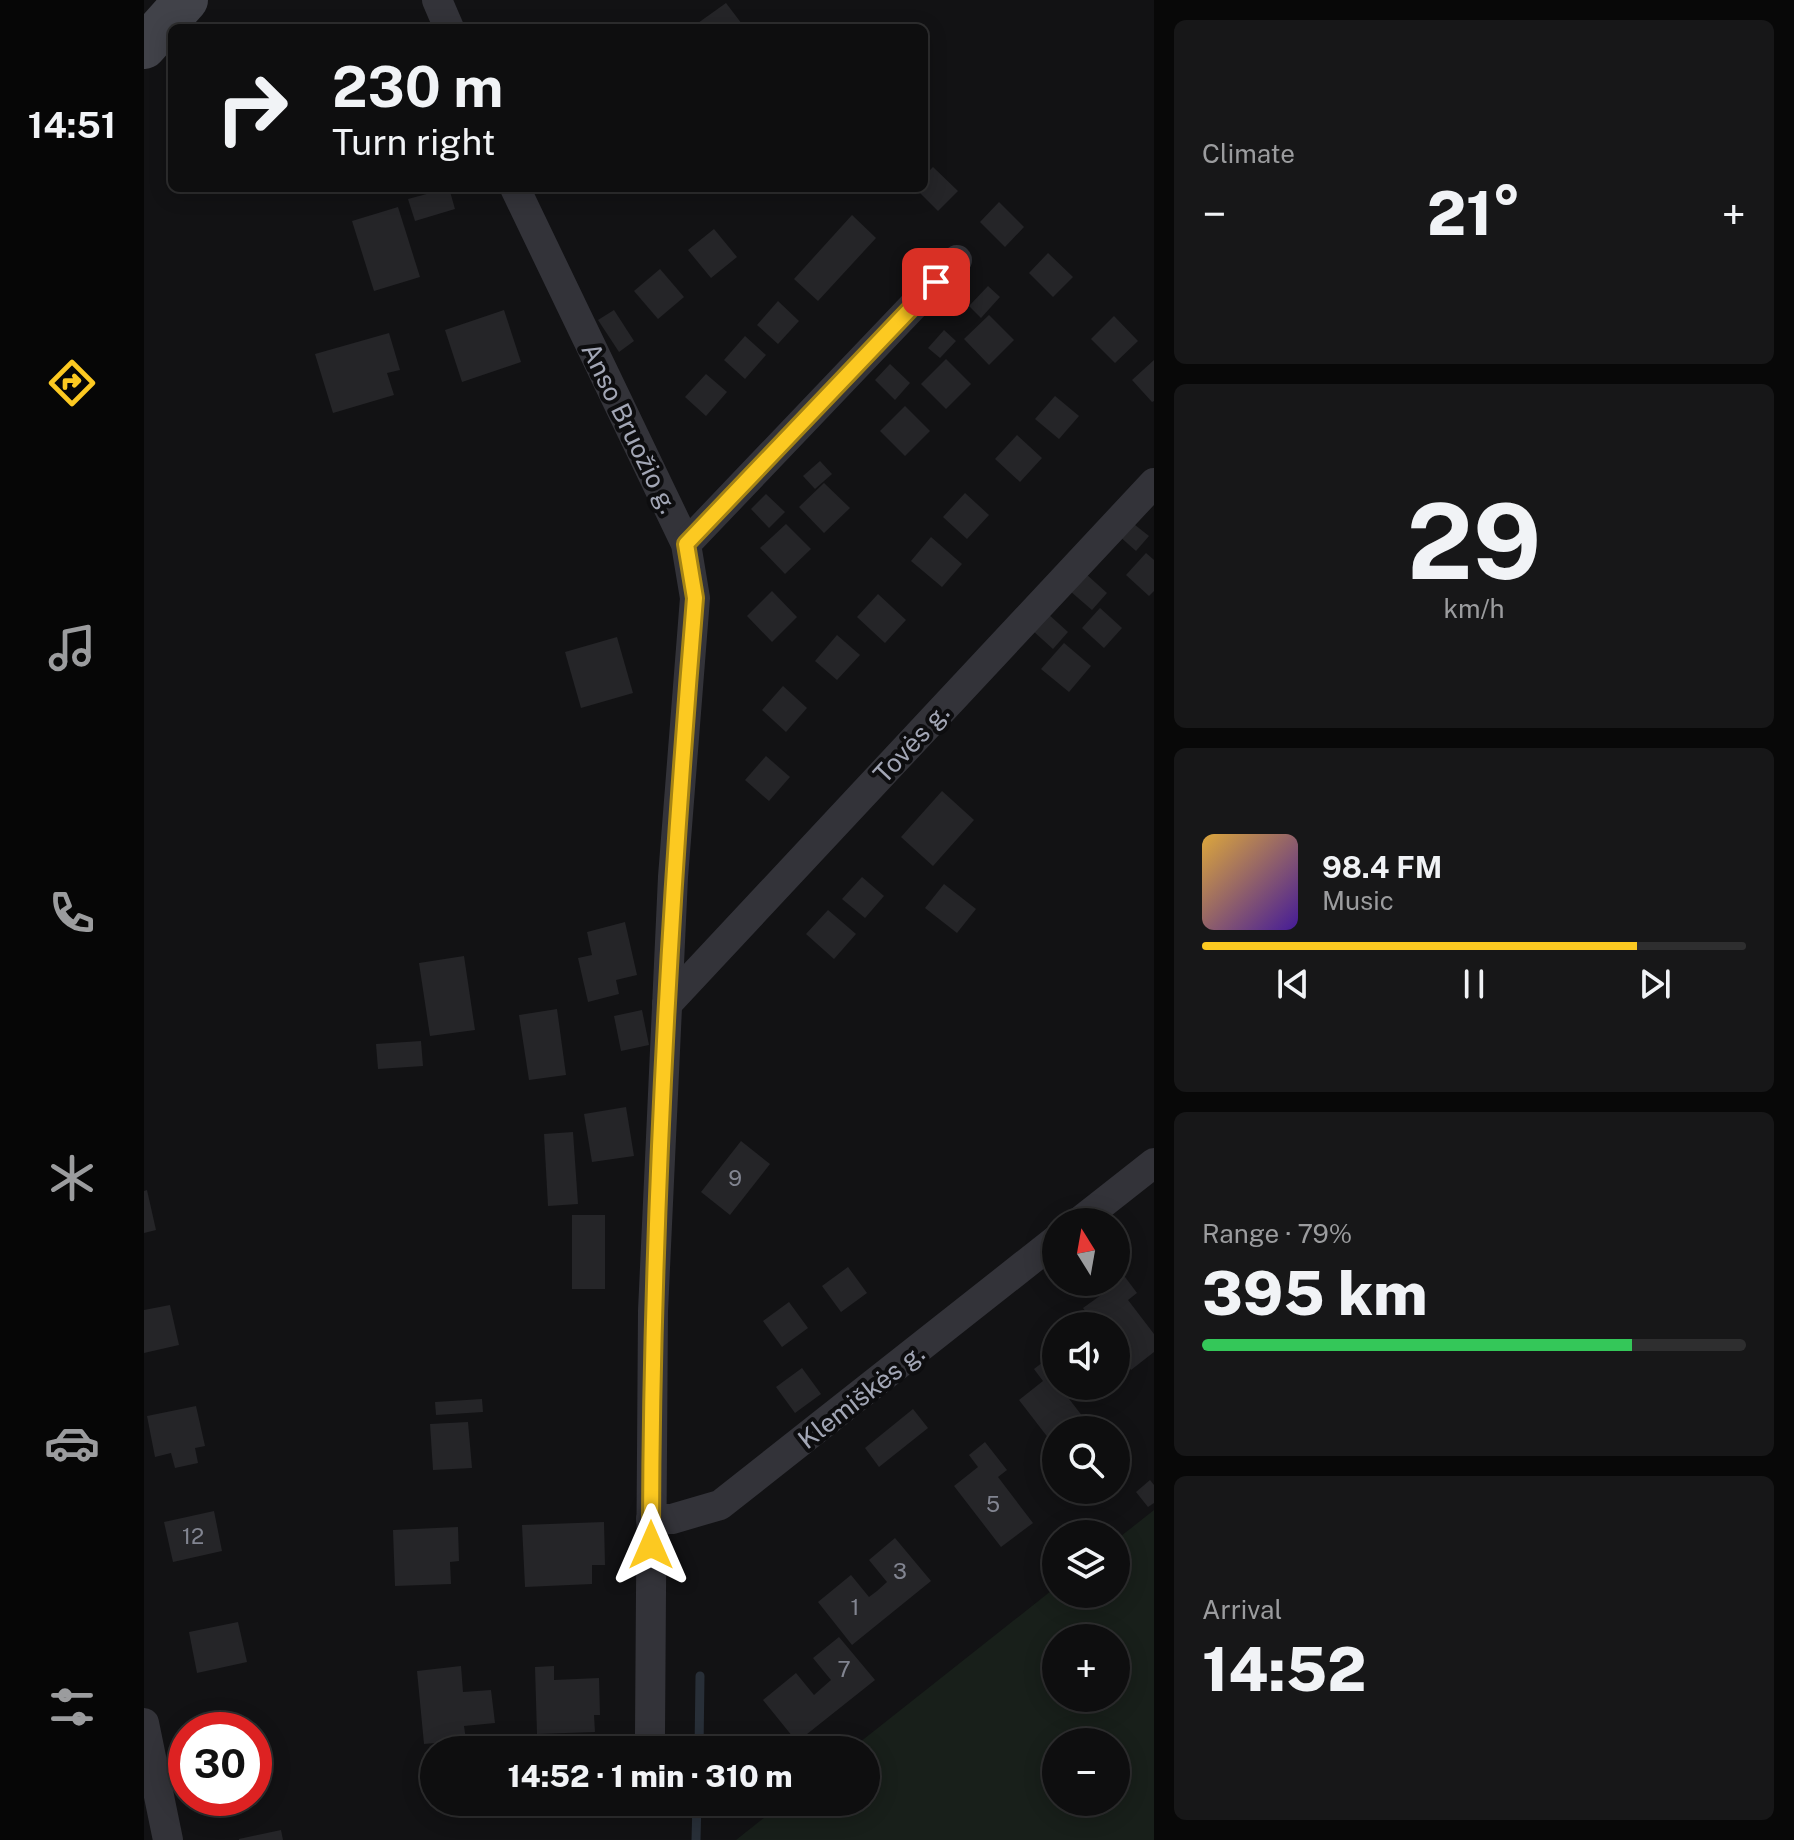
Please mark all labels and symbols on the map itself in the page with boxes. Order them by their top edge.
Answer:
pin [902,248,970,316]
street label: Anso Bruožio g. [575,338,685,518]
street label: Tovės g. [867,697,955,789]
house number: 9 [728,1165,742,1191]
north arrow [1042,1208,1130,1296]
street label: Klemiškės g. [792,1337,930,1455]
house number: 5 [986,1491,1000,1517]
position arrow [609,1503,693,1587]
house number: 12 [182,1523,204,1549]
house number: 3 [893,1558,907,1584]
house number: 1 [851,1594,859,1620]
house number: 7 [837,1656,851,1682]
speed limit sign: 30 [168,1712,272,1816]

